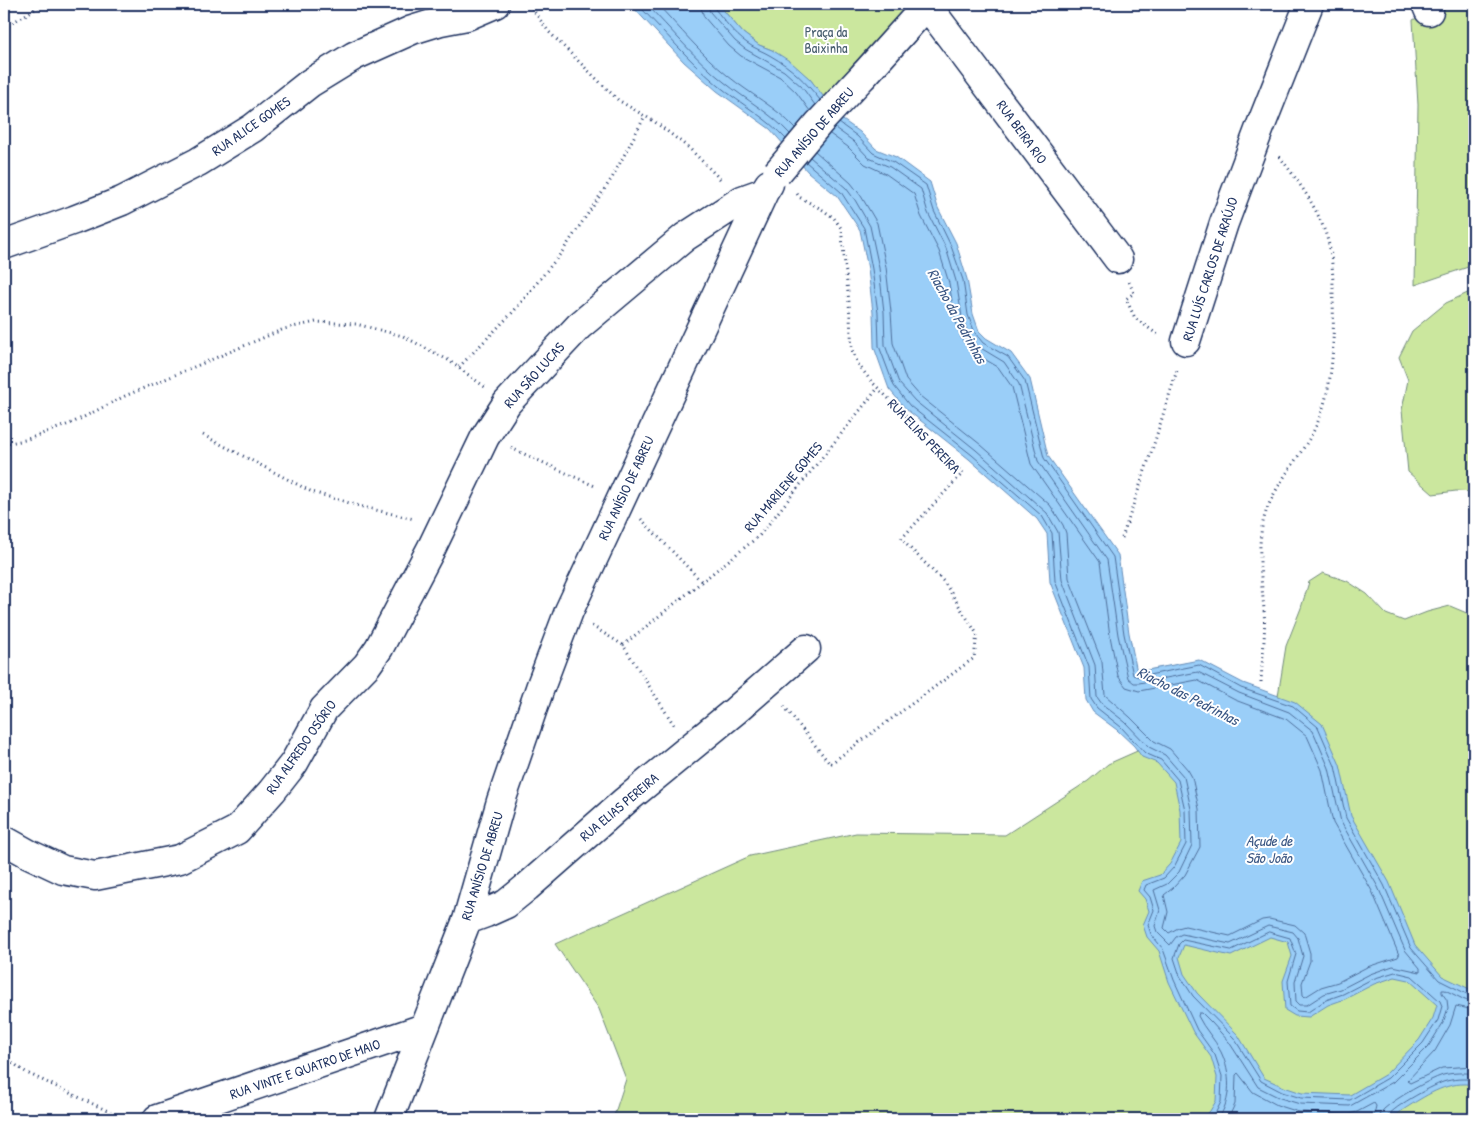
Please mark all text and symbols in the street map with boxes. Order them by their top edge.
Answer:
park label: Praça da Baixinha [805,22,848,57]
street label: RUA ANÍSIO DE ABREU [770,83,858,180]
street label: RUA ALICE GOMES [208,91,294,160]
street label: RUA BEIRA RIO [993,96,1052,168]
street label: RUA LUÍS CARLOS DE ARAÚJO [1177,194,1242,343]
water label: Riacho da Pedrinhas [923,264,993,368]
street label: RUA SÃO LUCAS [499,337,569,412]
street label: RUA ELIAS PEREIRA [884,394,965,477]
street label: RUA ANÍSIO DE ABREU [593,432,658,543]
street label: RUA MARILENE GOMES [739,437,826,536]
water label: Riacho das Pedrinhas [1134,661,1244,731]
street label: RUA ALFREDO OSÓRIO [261,696,340,798]
street label: RUA ELIAS PEREIRA [575,768,662,845]
street label: RUA ANÍSIO DE ABREU [456,809,507,922]
water label: Açude de São João [1246,830,1293,868]
street label: RUA VINTE E QUATRO DE MAIO [227,1034,383,1103]

